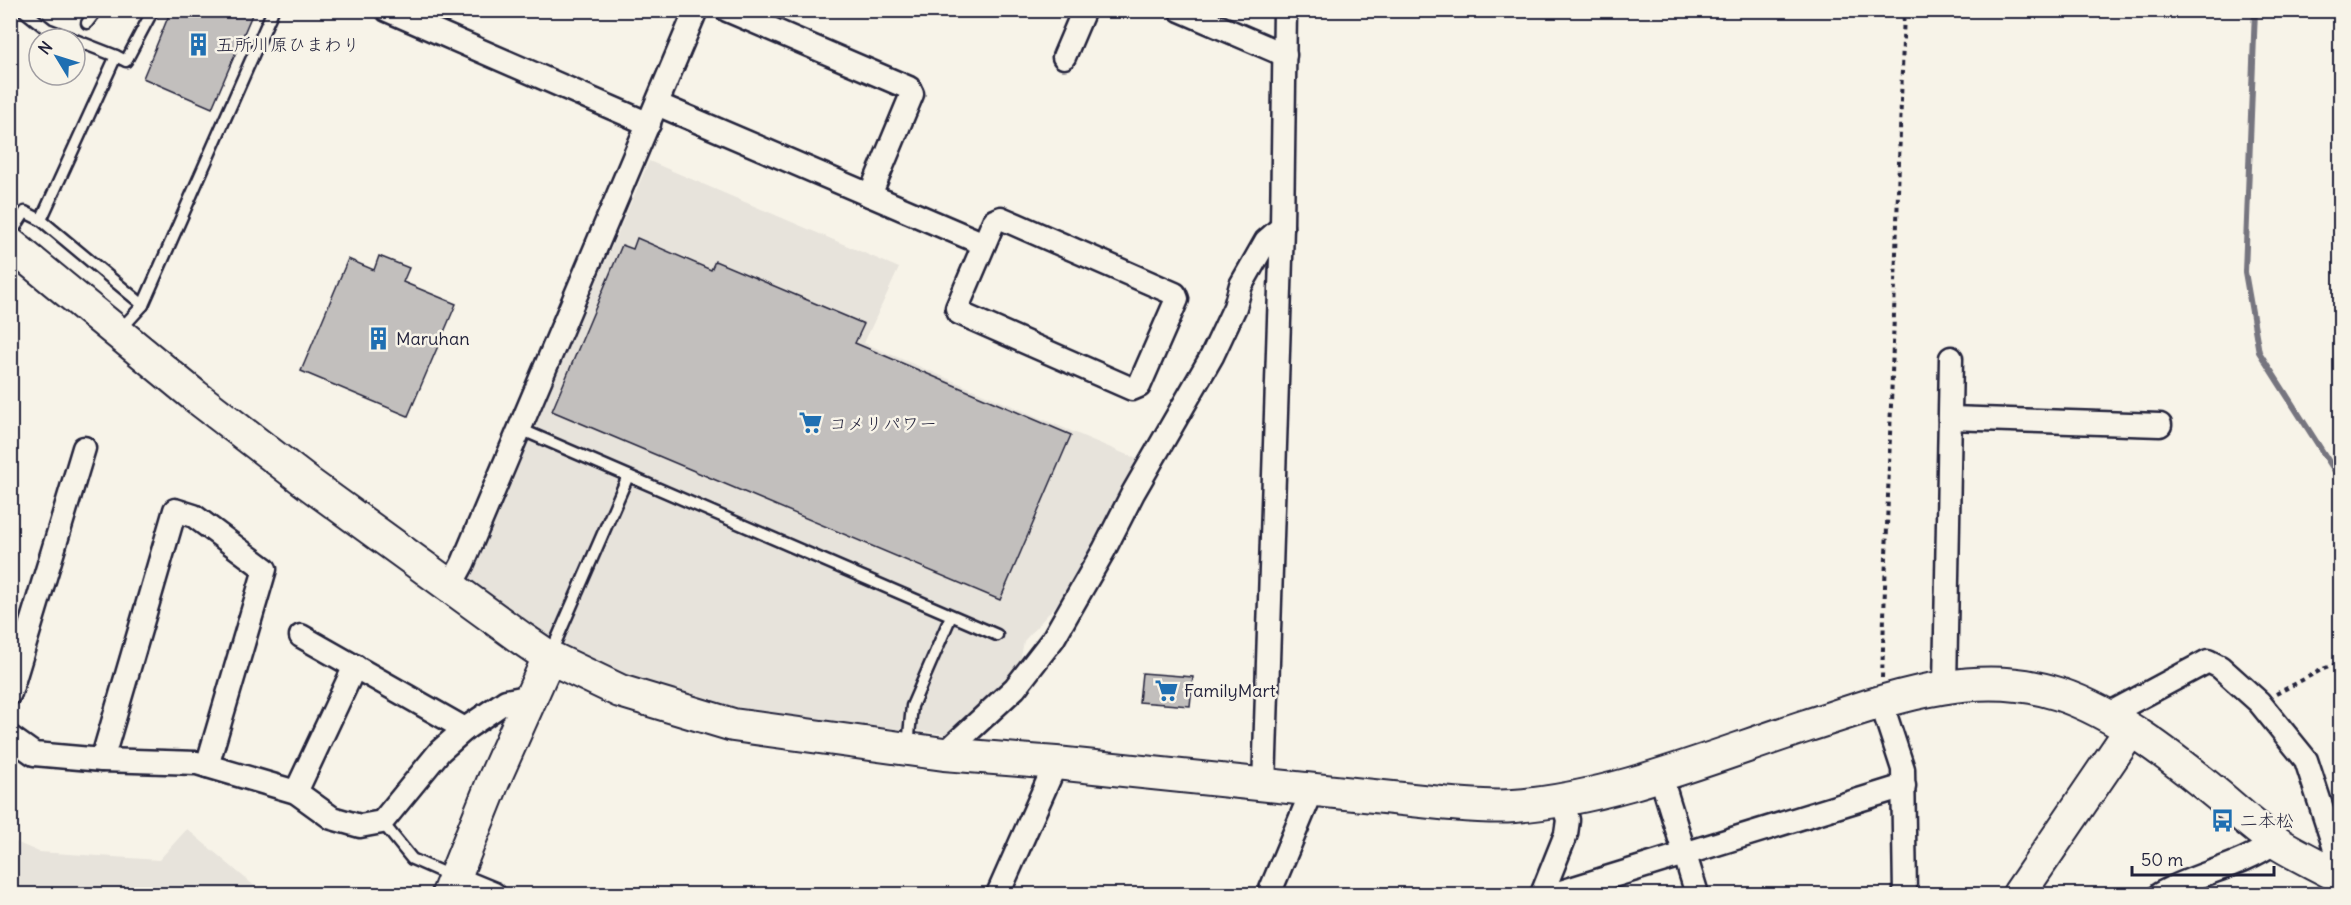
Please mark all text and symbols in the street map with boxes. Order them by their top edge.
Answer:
north arrow [27,27,87,87]
building icon: 五所川原ひまわり [185,31,211,57]
place label: 五所川原ひまわり [216,33,360,56]
text: N [34,37,56,58]
building icon: Maruhan [365,325,391,351]
place label: Maruhan [396,327,470,350]
supermarket icon: コメリパワー [798,410,824,436]
place label: コメリパワー [829,412,937,435]
supermarket icon: FamilyMart [1153,677,1179,703]
place label: FamilyMart [1184,679,1276,702]
bus stop icon: 二本松 [2209,807,2235,833]
place label: 二本松 [2240,809,2294,832]
scale bar [2132,839,2274,877]
text: 50 m [2141,848,2183,871]

